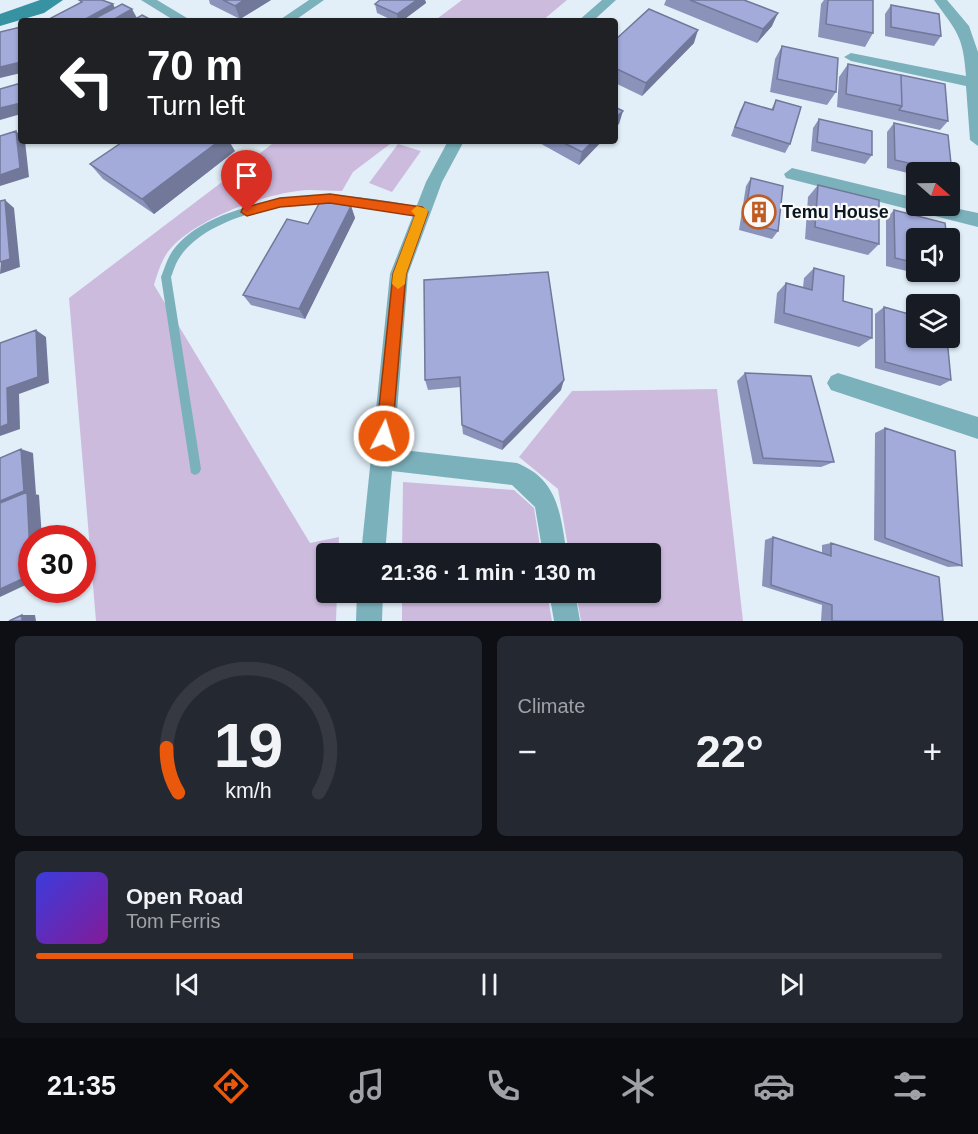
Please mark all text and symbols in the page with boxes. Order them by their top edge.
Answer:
icon: left [48,42,126,120]
text: 70 m [147,42,243,89]
text: Turn left [147,91,245,121]
pin [221,150,272,212]
icon: arrive [230,159,263,192]
north arrow [906,162,960,216]
map controls [906,162,960,348]
building icon: Temu House [741,194,777,230]
place label: Temu House [782,202,889,222]
button: sound [906,228,960,282]
button: layers [906,294,960,348]
position arrow [352,404,416,468]
speed limit sign: 30 [18,525,96,603]
text: 21:36 · 1 min · 130 m [381,560,596,585]
text: Climate [518,695,585,717]
text: 19 [214,711,283,780]
text: 22° [696,726,764,777]
text: − [518,733,537,770]
text: + [923,733,942,770]
text: km/h [225,779,271,803]
text: Open Road [126,884,243,909]
text: Tom Ferris [126,910,220,932]
icon: previous [171,968,204,1001]
icon: pause [473,968,506,1001]
icon: next [775,968,808,1001]
icon: directions [210,1065,252,1107]
icon: music [346,1065,388,1107]
icon: phone [482,1065,524,1107]
icon: climate [617,1065,659,1107]
icon: car [753,1065,795,1107]
icon: filters [889,1065,931,1107]
text: 21:35 [47,1071,116,1101]

